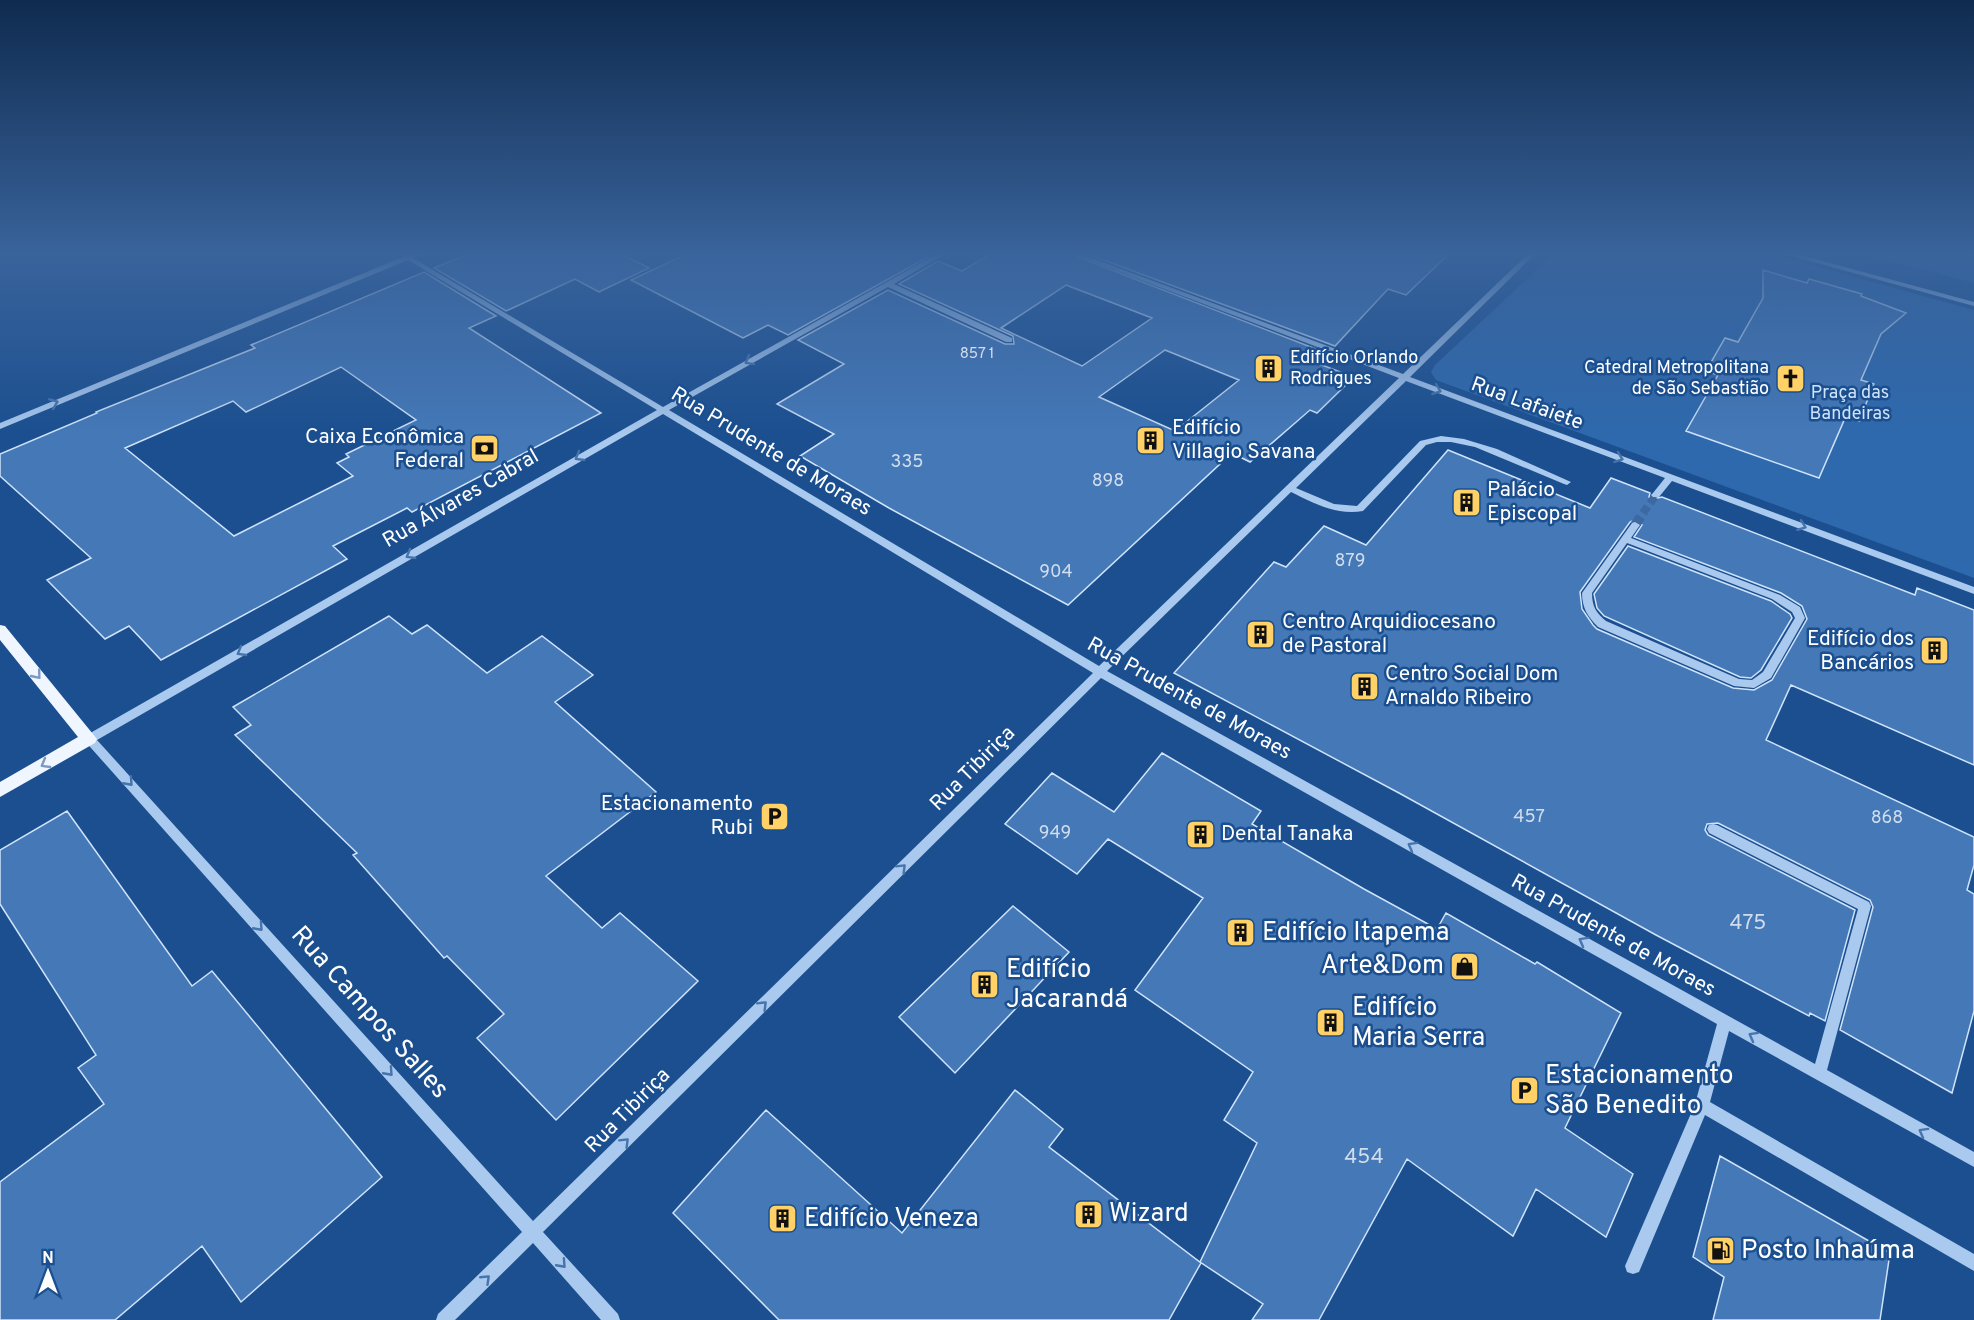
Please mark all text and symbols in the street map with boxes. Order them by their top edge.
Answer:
house number: 857 1 [960,345,994,364]
place label: Edifício Orlando Rodrigues [1290,347,1418,391]
building icon: Edifício Orlando Rodrigues [1253,352,1285,384]
one-way arrow [745,354,755,365]
place label: Catedral Metropolitana de São Sebastião [1584,357,1769,401]
church icon: Catedral Metropolitana de São Sebastião [1774,362,1806,394]
street label: Rua Lafaiete [1467,371,1587,437]
street label: Rua Prudente de Moraes [666,381,876,523]
park label: Praça das Bandeiras [1809,382,1891,426]
one-way arrow [1430,383,1441,395]
one-way arrow [48,398,59,410]
place label: Edifício Villagio Savana [1172,415,1315,466]
place label: Caixa Econômica Federal [305,424,464,475]
building icon: Edifício Villagio Savana [1135,424,1167,456]
bank icon: Caixa Econômica Federal [469,433,501,465]
street label: Rua Álvares Cabral [377,442,544,555]
one-way arrow [575,450,585,462]
house number: 335 [891,451,923,474]
one-way arrow [1613,451,1624,463]
house number: 898 [1092,470,1124,493]
place label: Palácio Episcopal [1487,477,1577,528]
building icon: Palácio Episcopal [1450,486,1482,518]
one-way arrow [1796,519,1807,532]
one-way arrow [406,547,416,559]
house number: 879 [1335,550,1365,573]
house number: 904 [1039,561,1073,584]
place label: Centro Arquidiocesano de Pastoral [1282,609,1496,660]
building icon: Centro Arquidiocesano de Pastoral [1245,618,1277,650]
place label: Edifício dos Bancários [1807,626,1914,677]
street label: Rua Prudente de Moraes [1082,631,1296,767]
building icon: Edifício dos Bancários [1919,635,1951,667]
one-way arrow [237,644,247,656]
place label: Centro Social Dom Arnaldo Ribeiro [1385,661,1558,712]
one-way arrow [30,668,41,679]
building icon: Centro Social Dom Arnaldo Ribeiro [1348,670,1380,702]
street label: Rua Tibiriça [924,720,1022,818]
one-way arrow [41,757,51,768]
one-way arrow [122,776,133,786]
place label: Estacionamento Rubi [601,791,753,842]
parking icon: Estacionamento Rubi [758,800,790,832]
house number: 457 [1513,806,1545,829]
house number: 868 [1871,807,1903,830]
building icon: Dental Tanaka [1184,818,1216,850]
place label: Dental Tanaka [1221,821,1353,848]
house number: 949 [1039,822,1071,845]
one-way arrow [1408,842,1418,853]
one-way arrow [894,864,905,875]
street label: Rua Prudente de Moraes [1506,868,1720,1004]
house number: 475 [1730,910,1766,937]
building icon: Edifício Itapema [1225,917,1257,949]
place label: Edifício Itapema [1262,917,1450,950]
street label: Rua Campos Salles [283,920,455,1106]
one-way arrow [252,921,263,931]
one-way arrow [1578,937,1589,948]
place label: Arte&Dom [1321,950,1444,983]
shop icon: Arte&Dom [1449,950,1481,982]
place label: Edifício Jacarandá [1006,954,1128,1017]
building icon: Edifício Jacarandá [969,969,1001,1001]
place label: Edifício Maria Serra [1352,992,1485,1055]
one-way arrow [757,1001,767,1012]
building icon: Edifício Maria Serra [1315,1007,1347,1039]
one-way arrow [1749,1032,1759,1043]
place label: Estacionamento São Benedito [1545,1060,1733,1123]
street label: Rua Tibiriça [579,1062,677,1160]
one-way arrow [382,1065,393,1076]
parking icon: Estacionamento São Benedito [1508,1075,1540,1107]
one-way arrow [1919,1127,1929,1139]
one-way arrow [617,1139,628,1150]
house number: 454 [1344,1144,1384,1171]
building icon: Wizard [1072,1198,1104,1230]
place label: Wizard [1109,1198,1189,1231]
building icon: Edifício Veneza [767,1203,799,1235]
place label: Edifício Veneza [804,1203,979,1236]
fuel station icon: Posto Inhaúma [1704,1235,1736,1267]
place label: Posto Inhaúma [1741,1235,1915,1268]
north arrow [18,1242,78,1302]
text: N [42,1249,54,1269]
one-way arrow [555,1257,566,1268]
one-way arrow [479,1275,489,1286]

